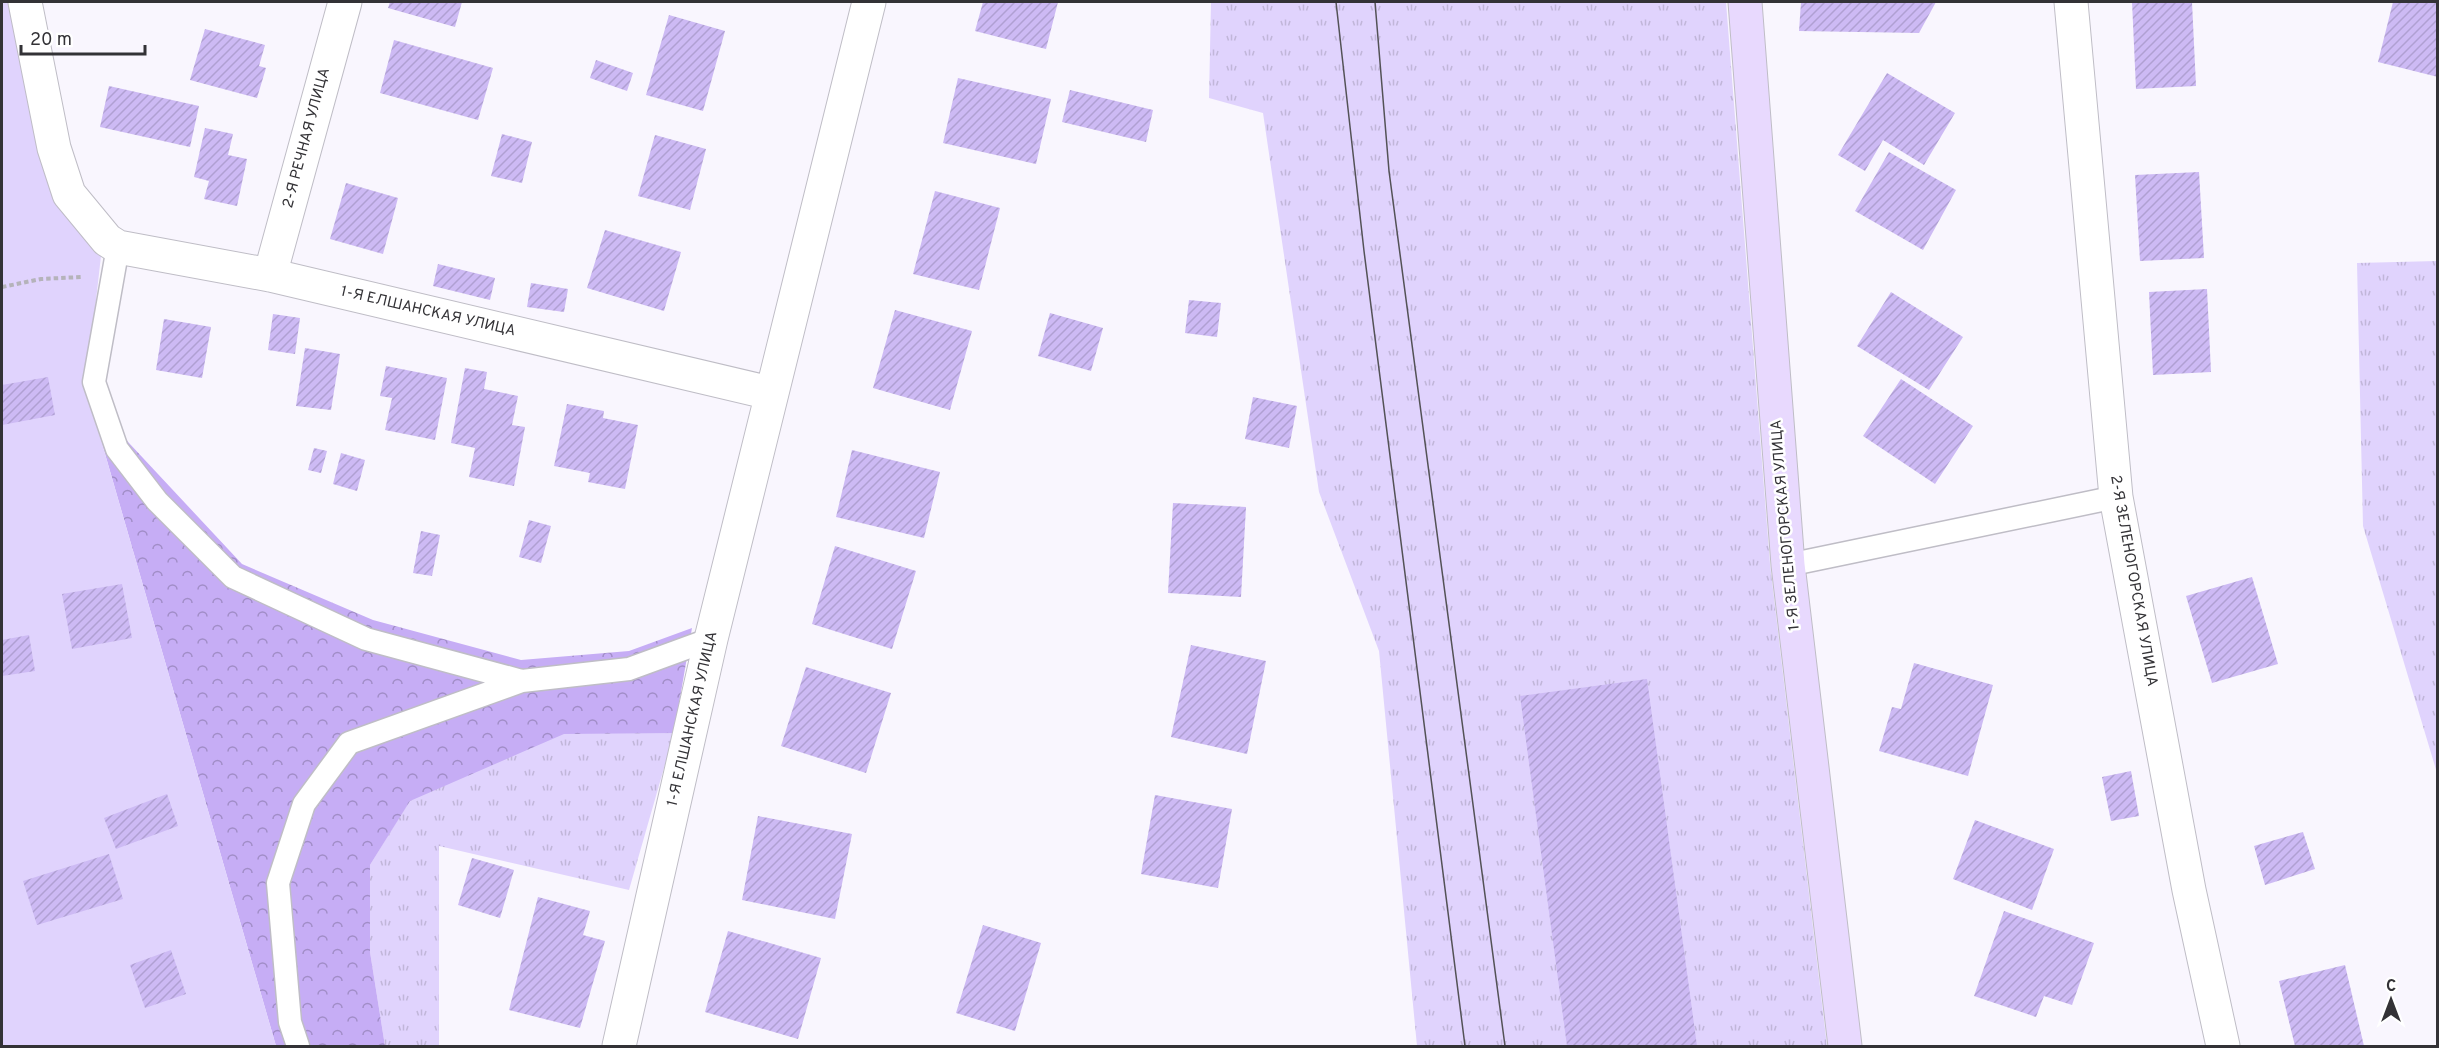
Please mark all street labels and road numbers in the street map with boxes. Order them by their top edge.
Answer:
street label: 2-Я РЕЧНАЯ УЛИЦА [279,66,335,210]
street label: 1-Я ЕЛШАНСКАЯ УЛИЦА [339,283,517,341]
street label: 1-Я ЗЕЛЕНОГОРСКАЯ УЛИЦА [1767,419,1805,631]
street label: 2-Я ЗЕЛЕНОГОРСКАЯ УЛИЦА [2105,474,2161,688]
street label: 1-Я ЕЛШАНСКАЯ УЛИЦА [664,630,722,808]

